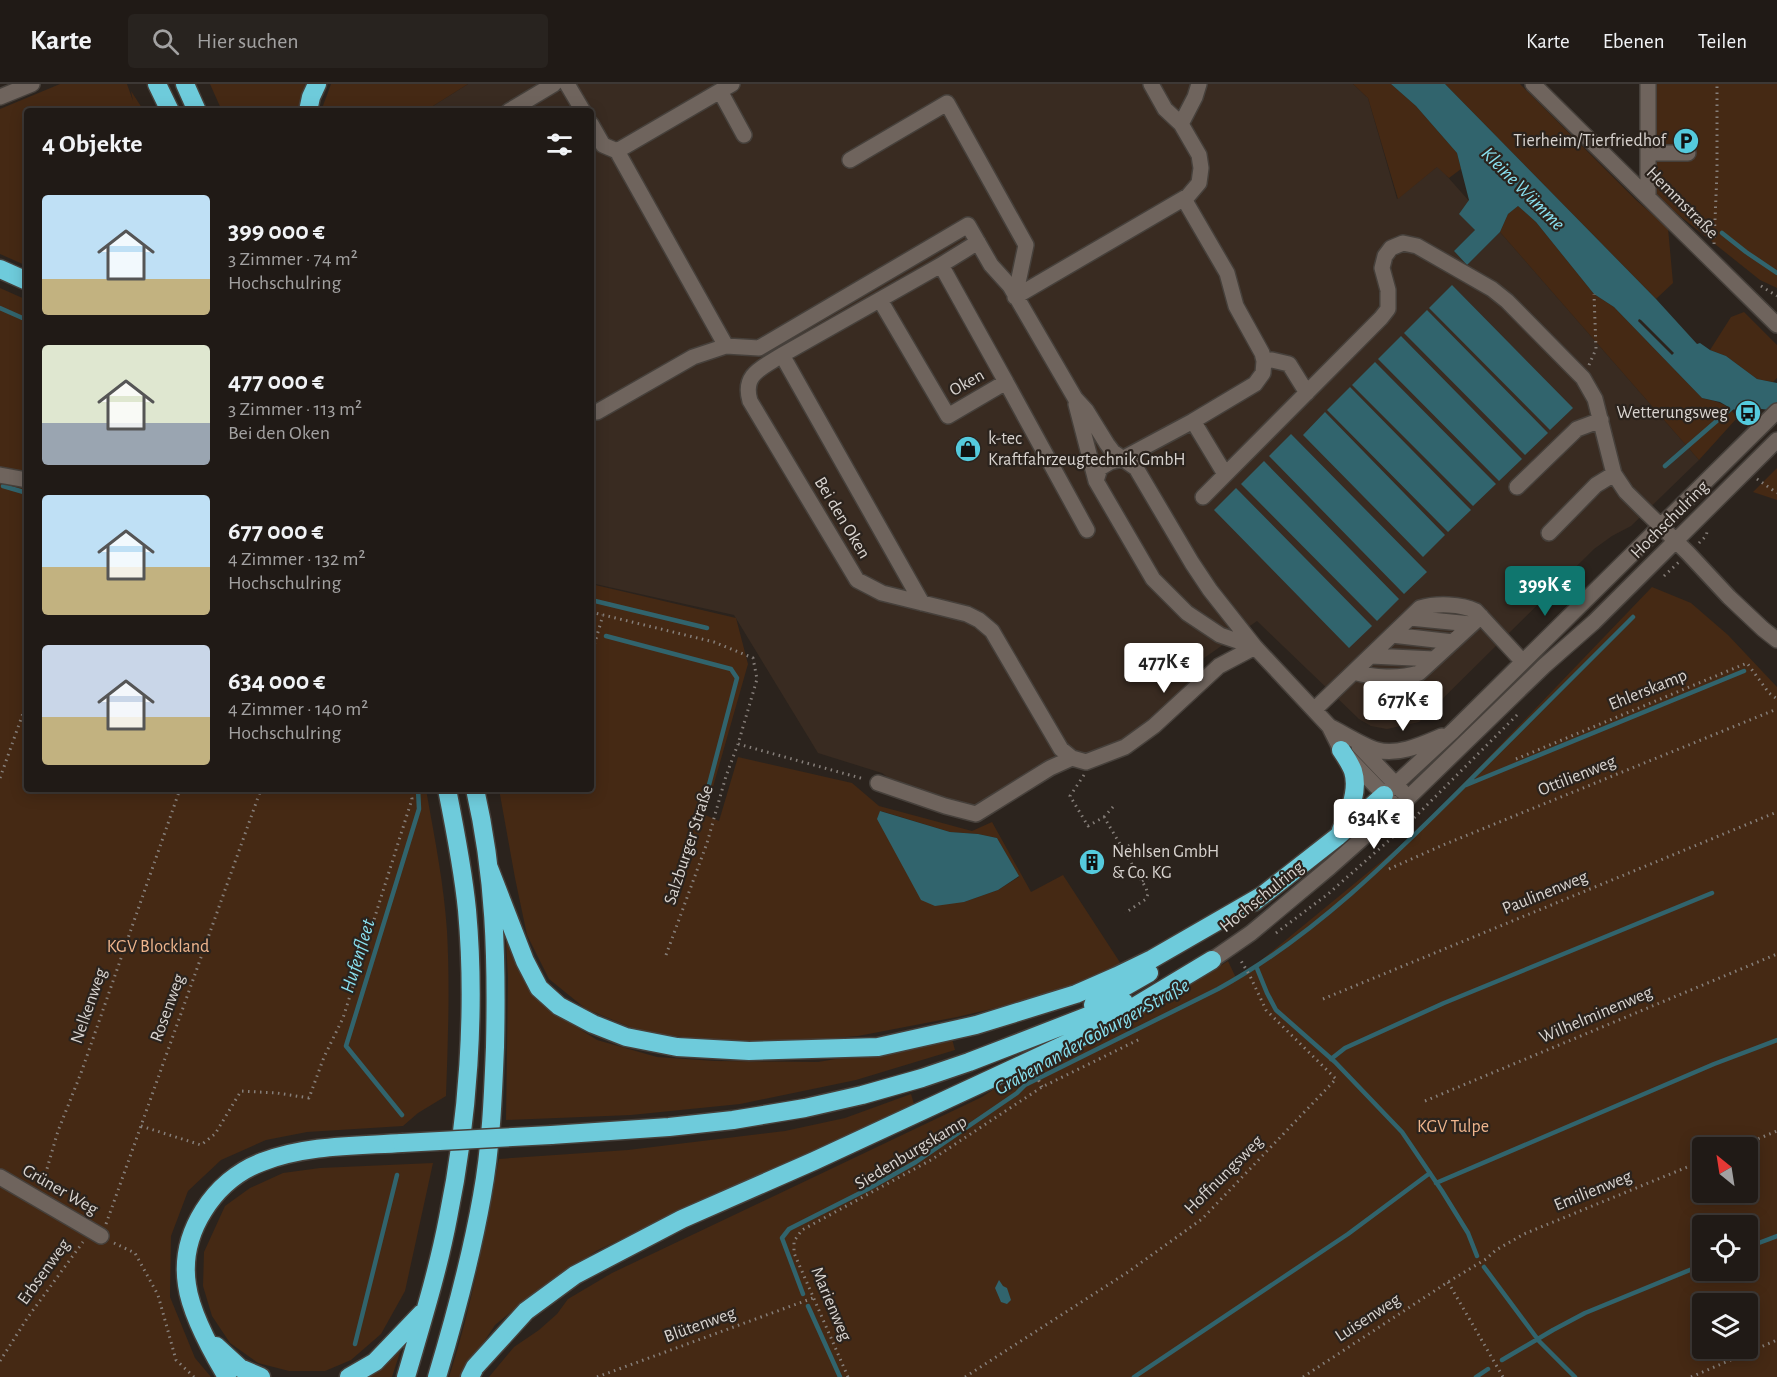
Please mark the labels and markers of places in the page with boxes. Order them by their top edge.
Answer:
parking icon: Tierheim/Tierfriedhof [1671,126,1701,156]
place label: Tierheim/Tierfriedhof [1513,132,1668,150]
bus stop icon: Wetterungsweg [1733,398,1763,428]
place label: Wetterungsweg [1617,404,1728,422]
place label: k-tec Kraftfahrzeugtechnik GmbH [988,430,1186,469]
shop icon: k-tec Kraftfahrzeugtechnik GmbH [953,434,983,464]
pin: 399K € [1496,566,1594,617]
pin: 477K € [1115,643,1213,694]
pin: 677K € [1354,681,1452,732]
pin: 634K € [1325,799,1423,850]
place label: Nehlsen GmbH & Co. KG [1112,843,1219,882]
building icon: Nehlsen GmbH & Co. KG [1077,847,1107,877]

